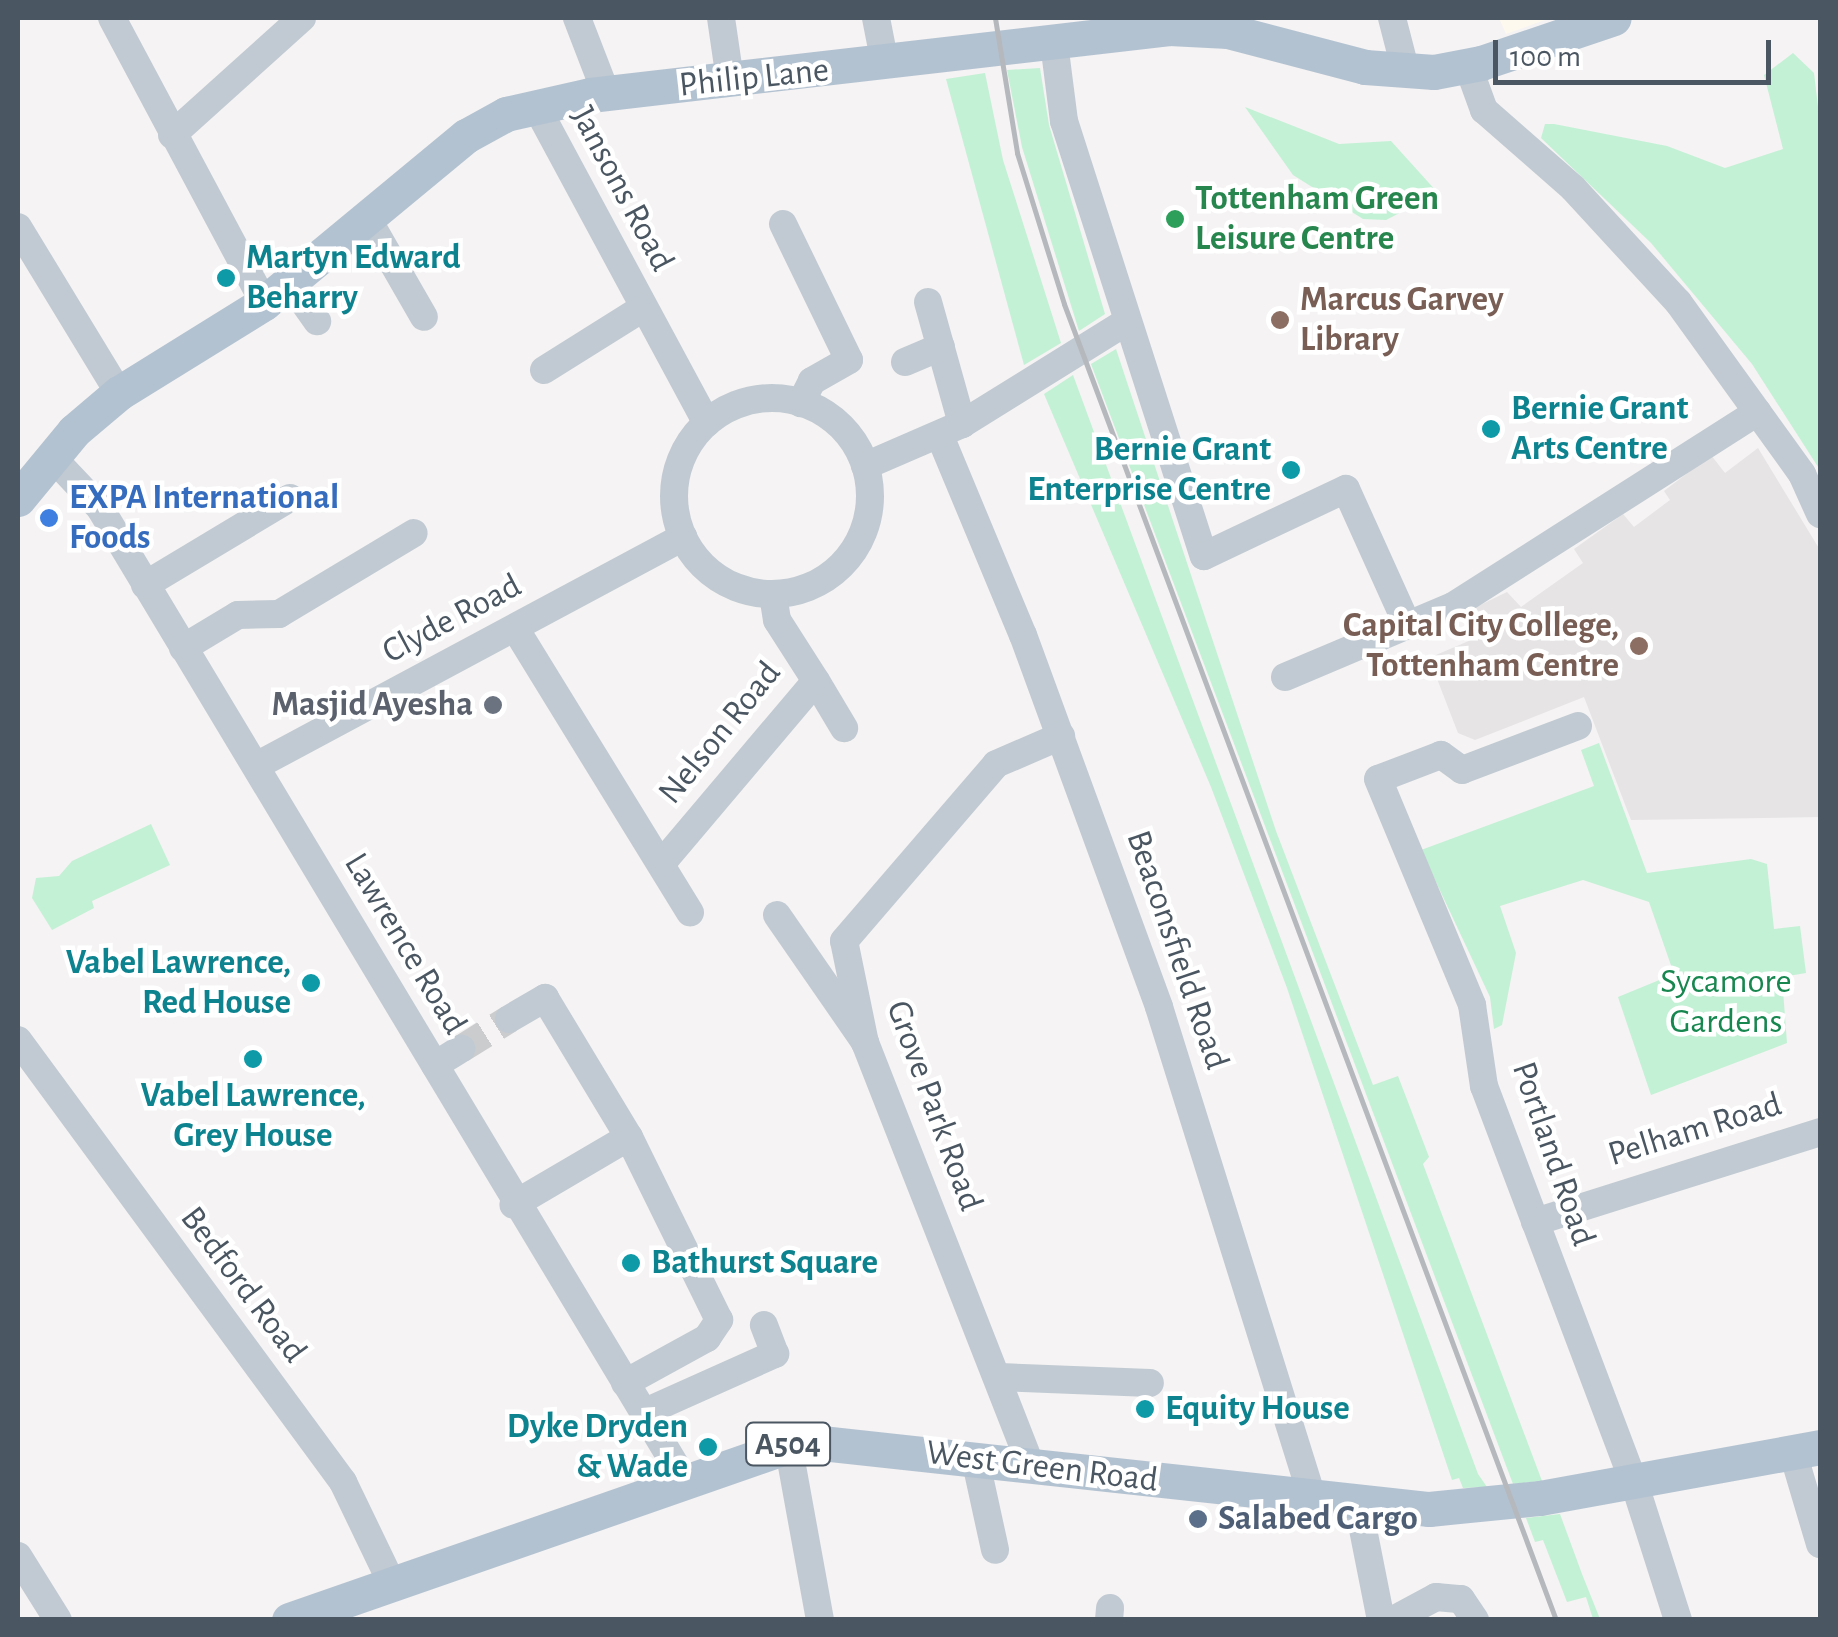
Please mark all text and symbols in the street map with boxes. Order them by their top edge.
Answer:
scale bar [1498,20,1776,82]
text: 100 m [1510,42,1581,72]
street label: Philip Lane [677,49,831,107]
street label: Jansons Road [561,100,683,278]
place label: Tottenham Green Leisure Centre [1195,178,1439,260]
marker: Tottenham Green Leisure Centre [1164,208,1186,230]
place label: Martyn Edward Beharry [246,237,461,319]
marker: Martyn Edward Beharry [215,267,237,289]
place label: Marcus Garvey Library [1300,279,1504,361]
marker: Marcus Garvey Library [1269,309,1291,331]
place label: Bernie Grant Arts Centre [1511,388,1688,470]
marker: Bernie Grant Arts Centre [1480,418,1502,440]
place label: Bernie Grant Enterprise Centre [1027,429,1271,511]
marker: Bernie Grant Enterprise Centre [1280,459,1302,481]
place label: EXPA International Foods [69,477,339,559]
marker: EXPA International Foods [38,507,60,529]
street label: Clyde Road [376,565,528,673]
place label: Capital City College, Tottenham Centre [1343,605,1619,687]
marker: Capital City College, Tottenham Centre [1628,635,1650,657]
street label: Nelson Road [650,653,790,813]
place label: Masjid Ayesha [272,684,473,726]
marker: Masjid Ayesha [482,694,504,716]
street label: Beaconsfield Road [1116,825,1238,1075]
street label: Lawrence Road [334,846,476,1042]
place label: Vabel Lawrence, Red House [66,942,291,1024]
park label: Sycamore Gardens [1660,961,1792,1043]
marker: Vabel Lawrence, Red House [300,972,322,994]
street label: Grove Park Road [877,995,991,1217]
marker: Vabel Lawrence, Grey House [242,1048,264,1070]
street label: Portland Road [1502,1056,1604,1252]
place label: Vabel Lawrence, Grey House [140,1075,366,1157]
street label: Pelham Road [1603,1084,1787,1176]
street label: Bedford Road [171,1199,315,1371]
place label: Bathurst Square [651,1242,878,1284]
marker: Bathurst Square [620,1252,642,1274]
place label: Equity House [1165,1388,1350,1430]
marker: Equity House [1134,1398,1156,1420]
place label: Dyke Dryden & Wade [507,1406,688,1488]
road number: A504 [743,1417,833,1471]
street label: West Green Road [924,1432,1160,1502]
marker: Dyke Dryden & Wade [697,1436,719,1458]
place label: Salabed Cargo [1218,1498,1418,1540]
marker: Salabed Cargo [1187,1508,1209,1530]

